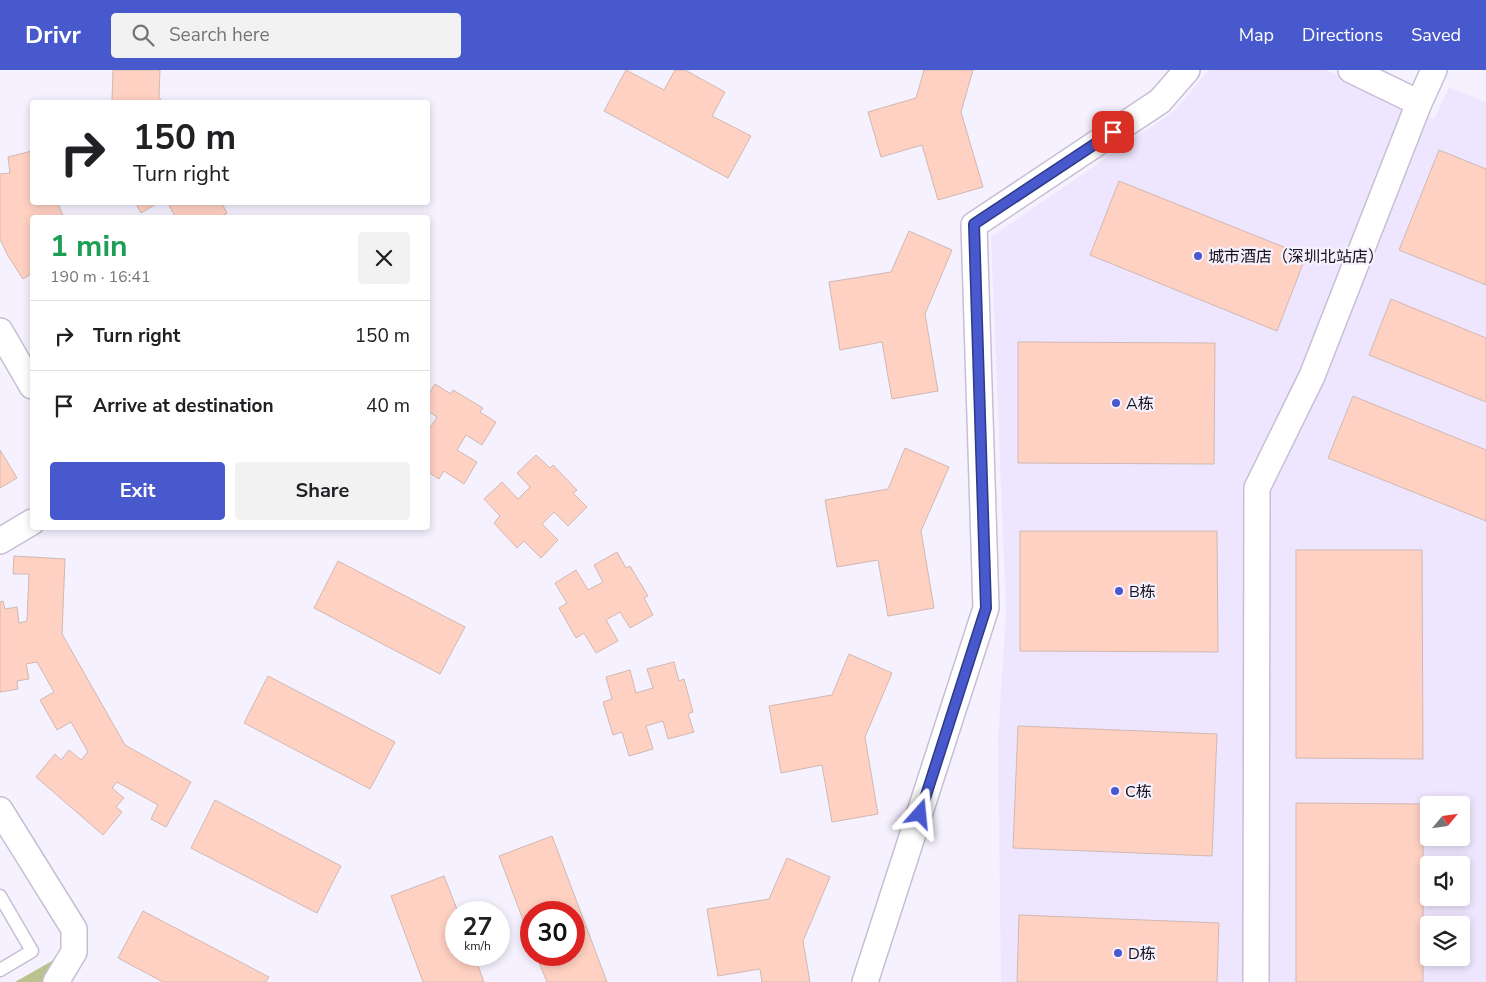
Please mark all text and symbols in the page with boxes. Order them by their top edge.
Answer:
search box [111,13,461,58]
text: Drivr [25,19,81,51]
icon: search [129,21,157,49]
text: Search here [169,22,270,48]
text: Map [1239,23,1274,47]
text: Directions [1302,23,1383,47]
text: Saved [1411,23,1461,47]
pin [1092,111,1134,153]
text: 150 m [133,114,236,161]
icon: arrive [1099,118,1127,146]
icon: right [50,120,115,185]
text: Turn right [133,159,229,189]
text: 1 min [50,226,128,267]
button: close [358,232,410,284]
place label: 城市酒店（深圳北站店） [1208,246,1384,268]
marker: 城市酒店（深圳北站店） [1192,250,1204,262]
text: 190 m · 16:41 [50,266,151,288]
icon: right [50,322,78,350]
text: Turn right [93,323,180,349]
text: 150 m [355,323,410,349]
icon: arrive [50,392,78,420]
text: Arrive at destination [93,393,274,419]
text: 40 m [366,393,410,419]
place label: A栋 [1126,393,1154,415]
marker: A栋 [1110,397,1122,409]
button: Exit [50,462,225,520]
button: Share [235,462,410,520]
place label: B栋 [1129,581,1156,603]
marker: B栋 [1113,585,1125,597]
place label: C栋 [1125,781,1152,803]
marker: C栋 [1109,785,1121,797]
position arrow [893,787,945,839]
north arrow [1420,796,1470,846]
map controls [1420,796,1470,966]
button: sound [1420,856,1470,906]
speed limit sign: 30 [520,901,585,966]
text: 27 [462,910,493,944]
button: layers [1420,916,1470,966]
text: km/h [464,938,491,954]
place label: D栋 [1128,943,1156,965]
marker: D栋 [1112,947,1124,959]

